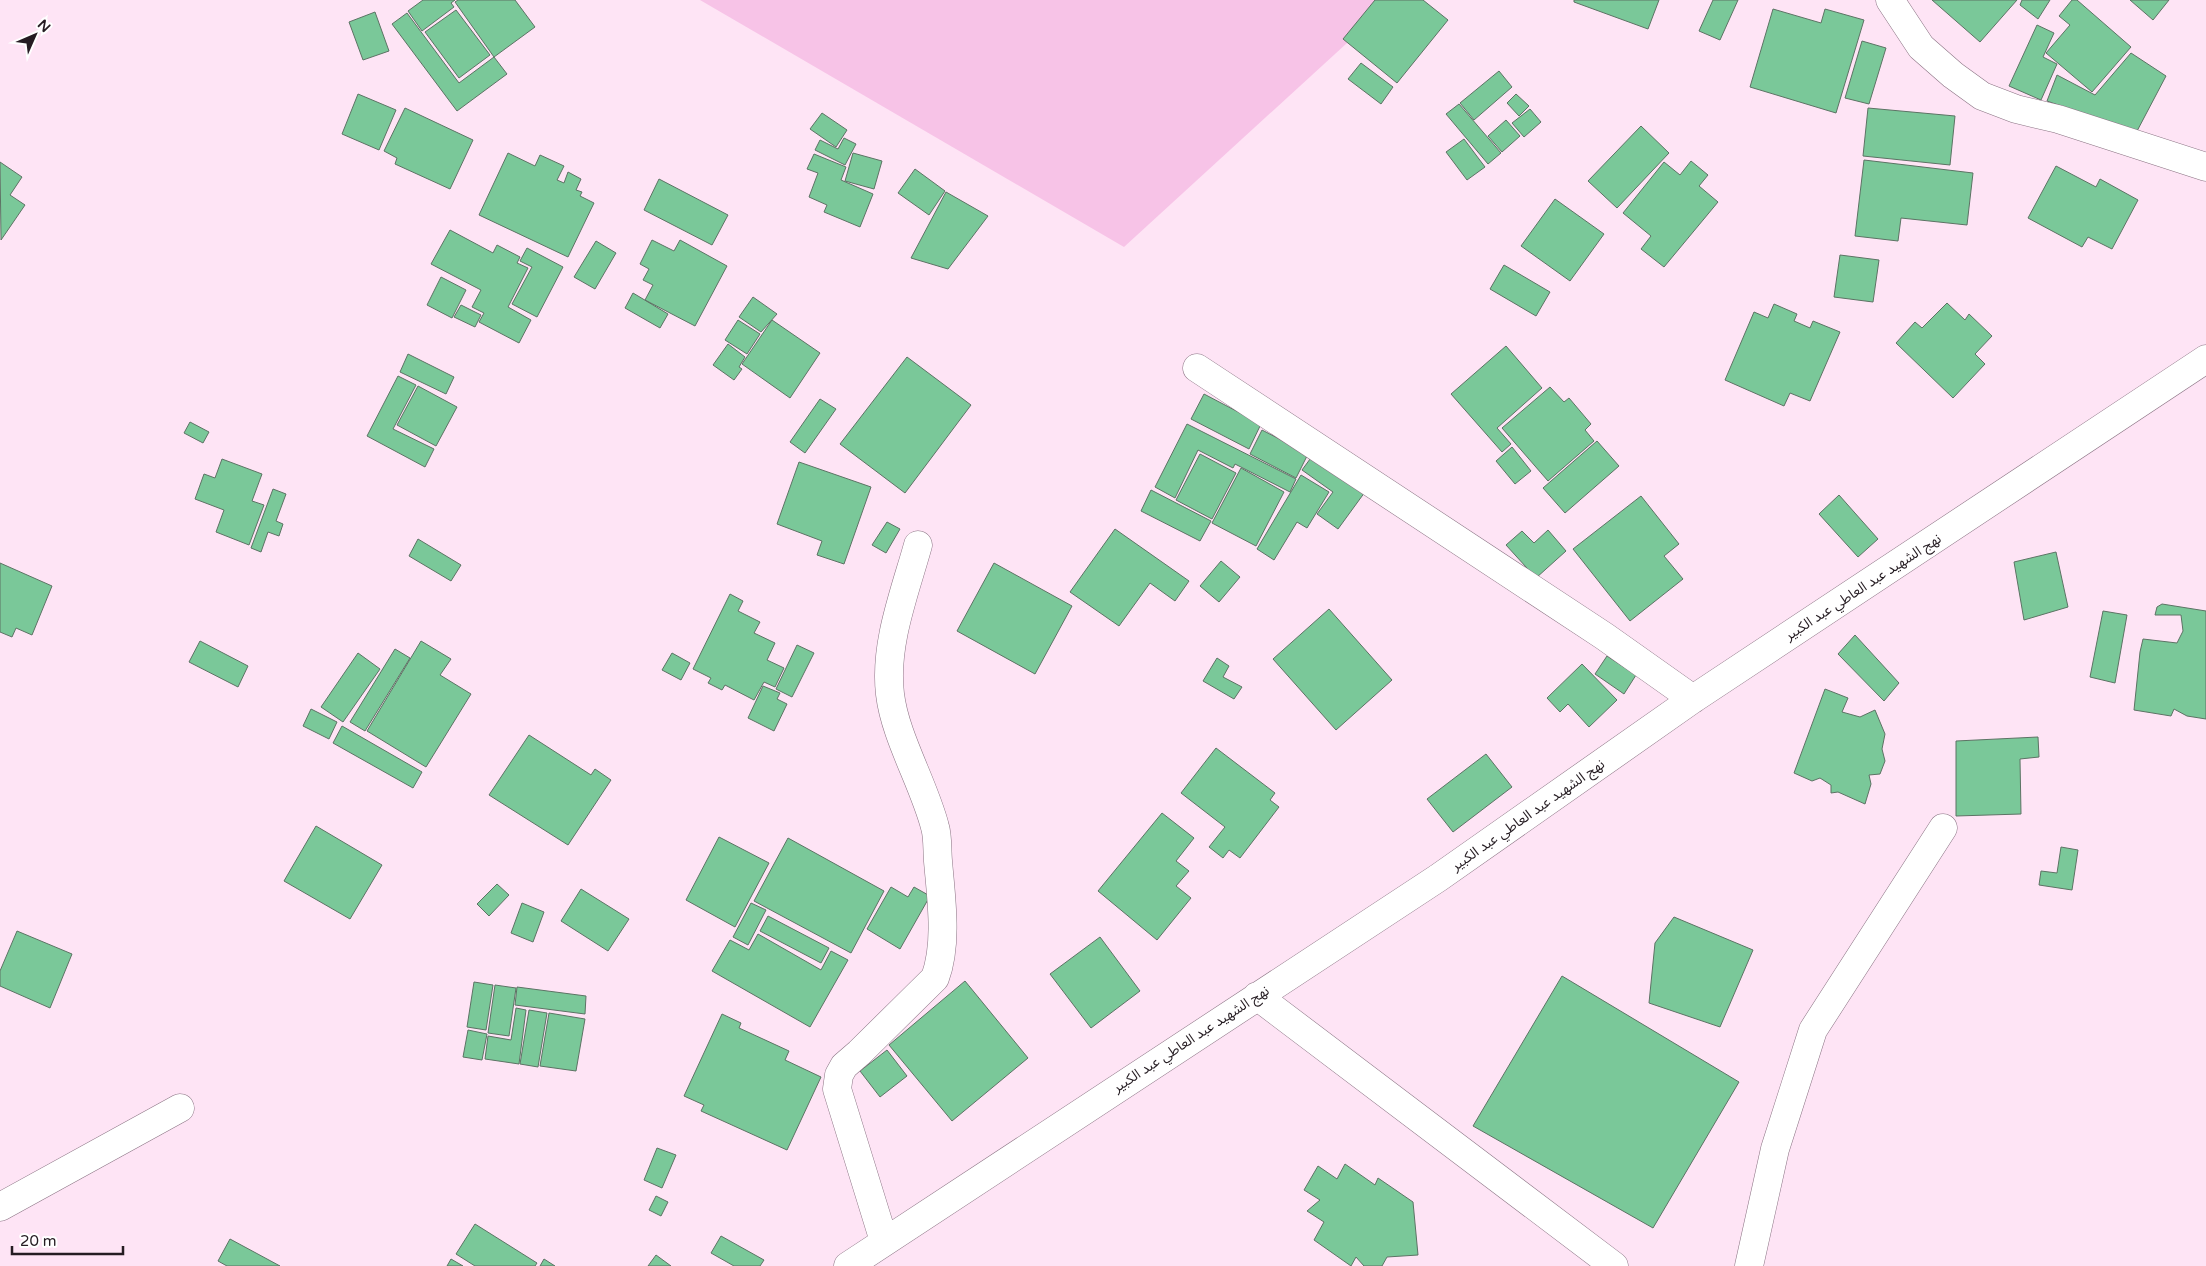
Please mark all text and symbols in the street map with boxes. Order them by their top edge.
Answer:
north arrow [10,10,60,60]
text: N [34,16,54,36]
street label: نهج الشهيد عبد العاطي عبد الكبير [1781,530,1946,646]
street label: نهج الشهيد عبد العاطي عبد الكبير [1447,755,1609,877]
street label: نهج الشهيد عبد العاطي عبد الكبير [1109,982,1274,1098]
scale bar [12,1224,124,1256]
text: 20 m [20,1232,57,1250]

